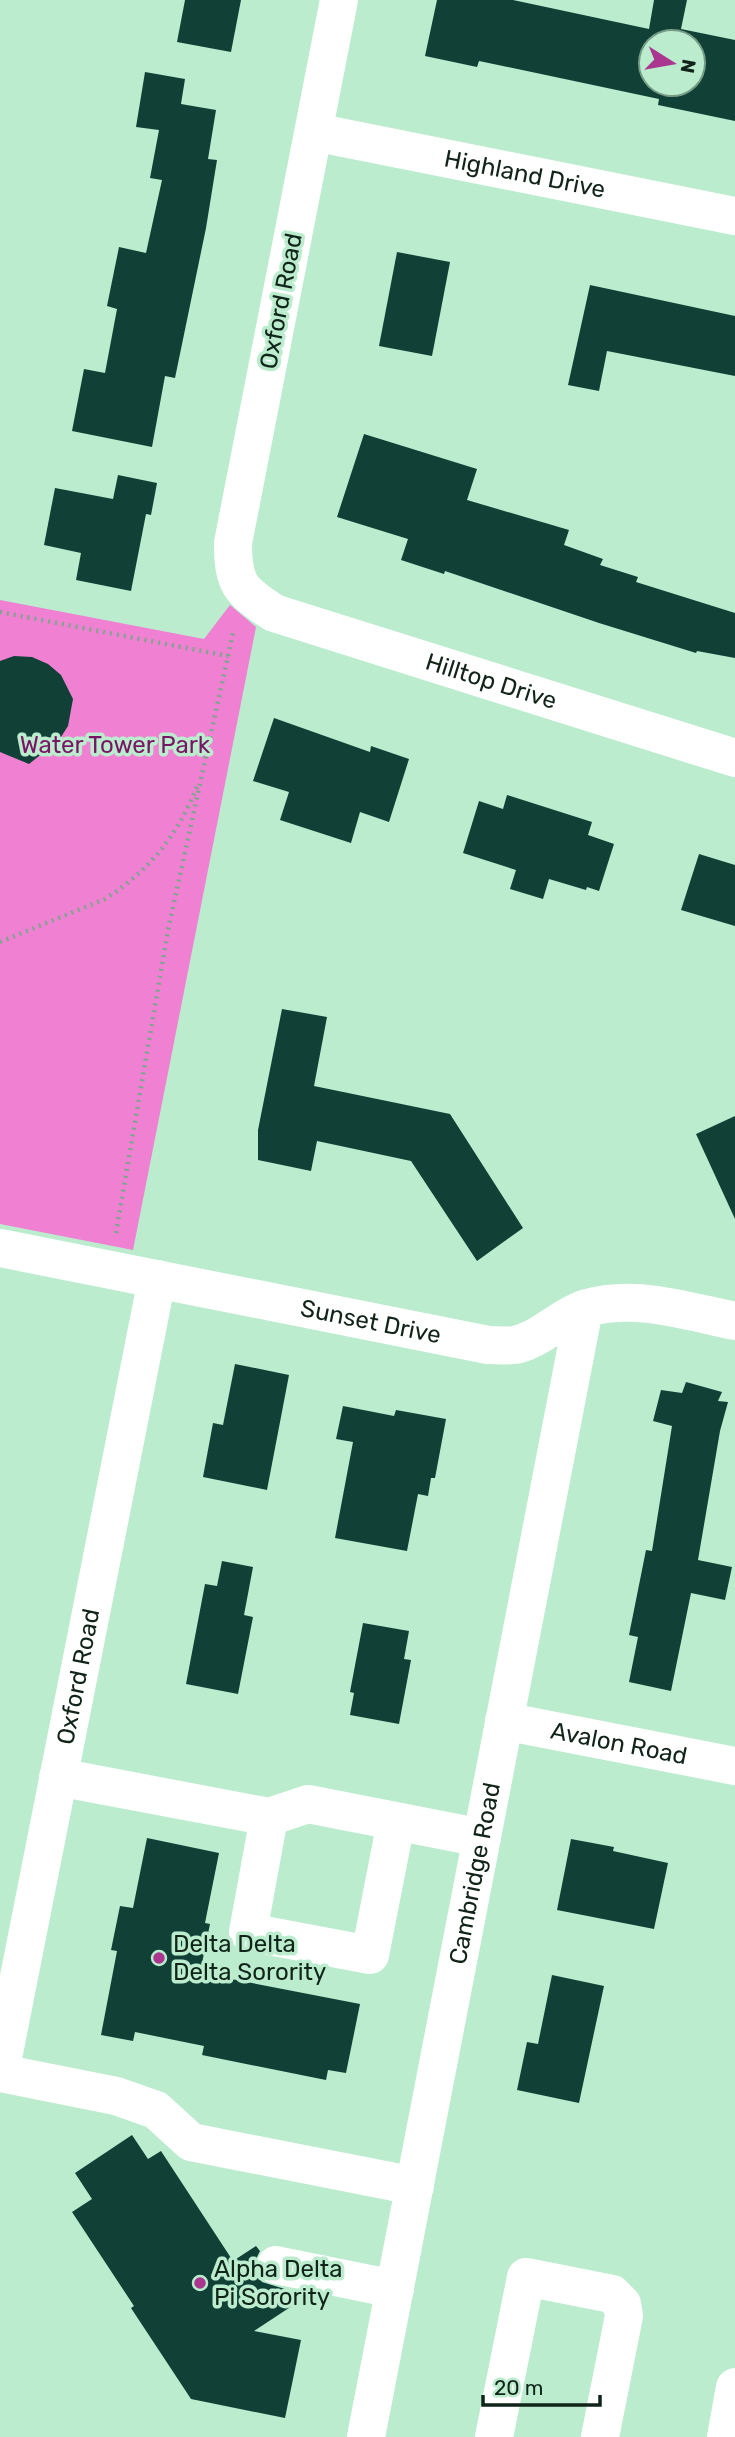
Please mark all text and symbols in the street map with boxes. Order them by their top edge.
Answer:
north arrow [637,28,707,98]
text: N [676,57,701,75]
street label: Highland Drive [442,144,608,204]
street label: Oxford Road [254,231,308,371]
street label: Hilltop Drive [422,648,560,715]
park label: Water Tower Park [20,731,211,759]
street label: Sunset Drive [298,1294,443,1349]
street label: Oxford Road [51,1606,105,1747]
street label: Avalon Road [548,1716,689,1770]
street label: Cambridge Road [444,1780,506,1967]
place label: Delta Delta Delta Sorority [173,1930,326,1986]
marker: Delta Delta Delta Sorority [151,1950,167,1966]
place label: Alpha Delta Pi Sorority [214,2255,342,2311]
marker: Alpha Delta Pi Sorority [192,2275,208,2291]
scale bar [483,2364,600,2408]
text: 20 m [494,2375,543,2400]

